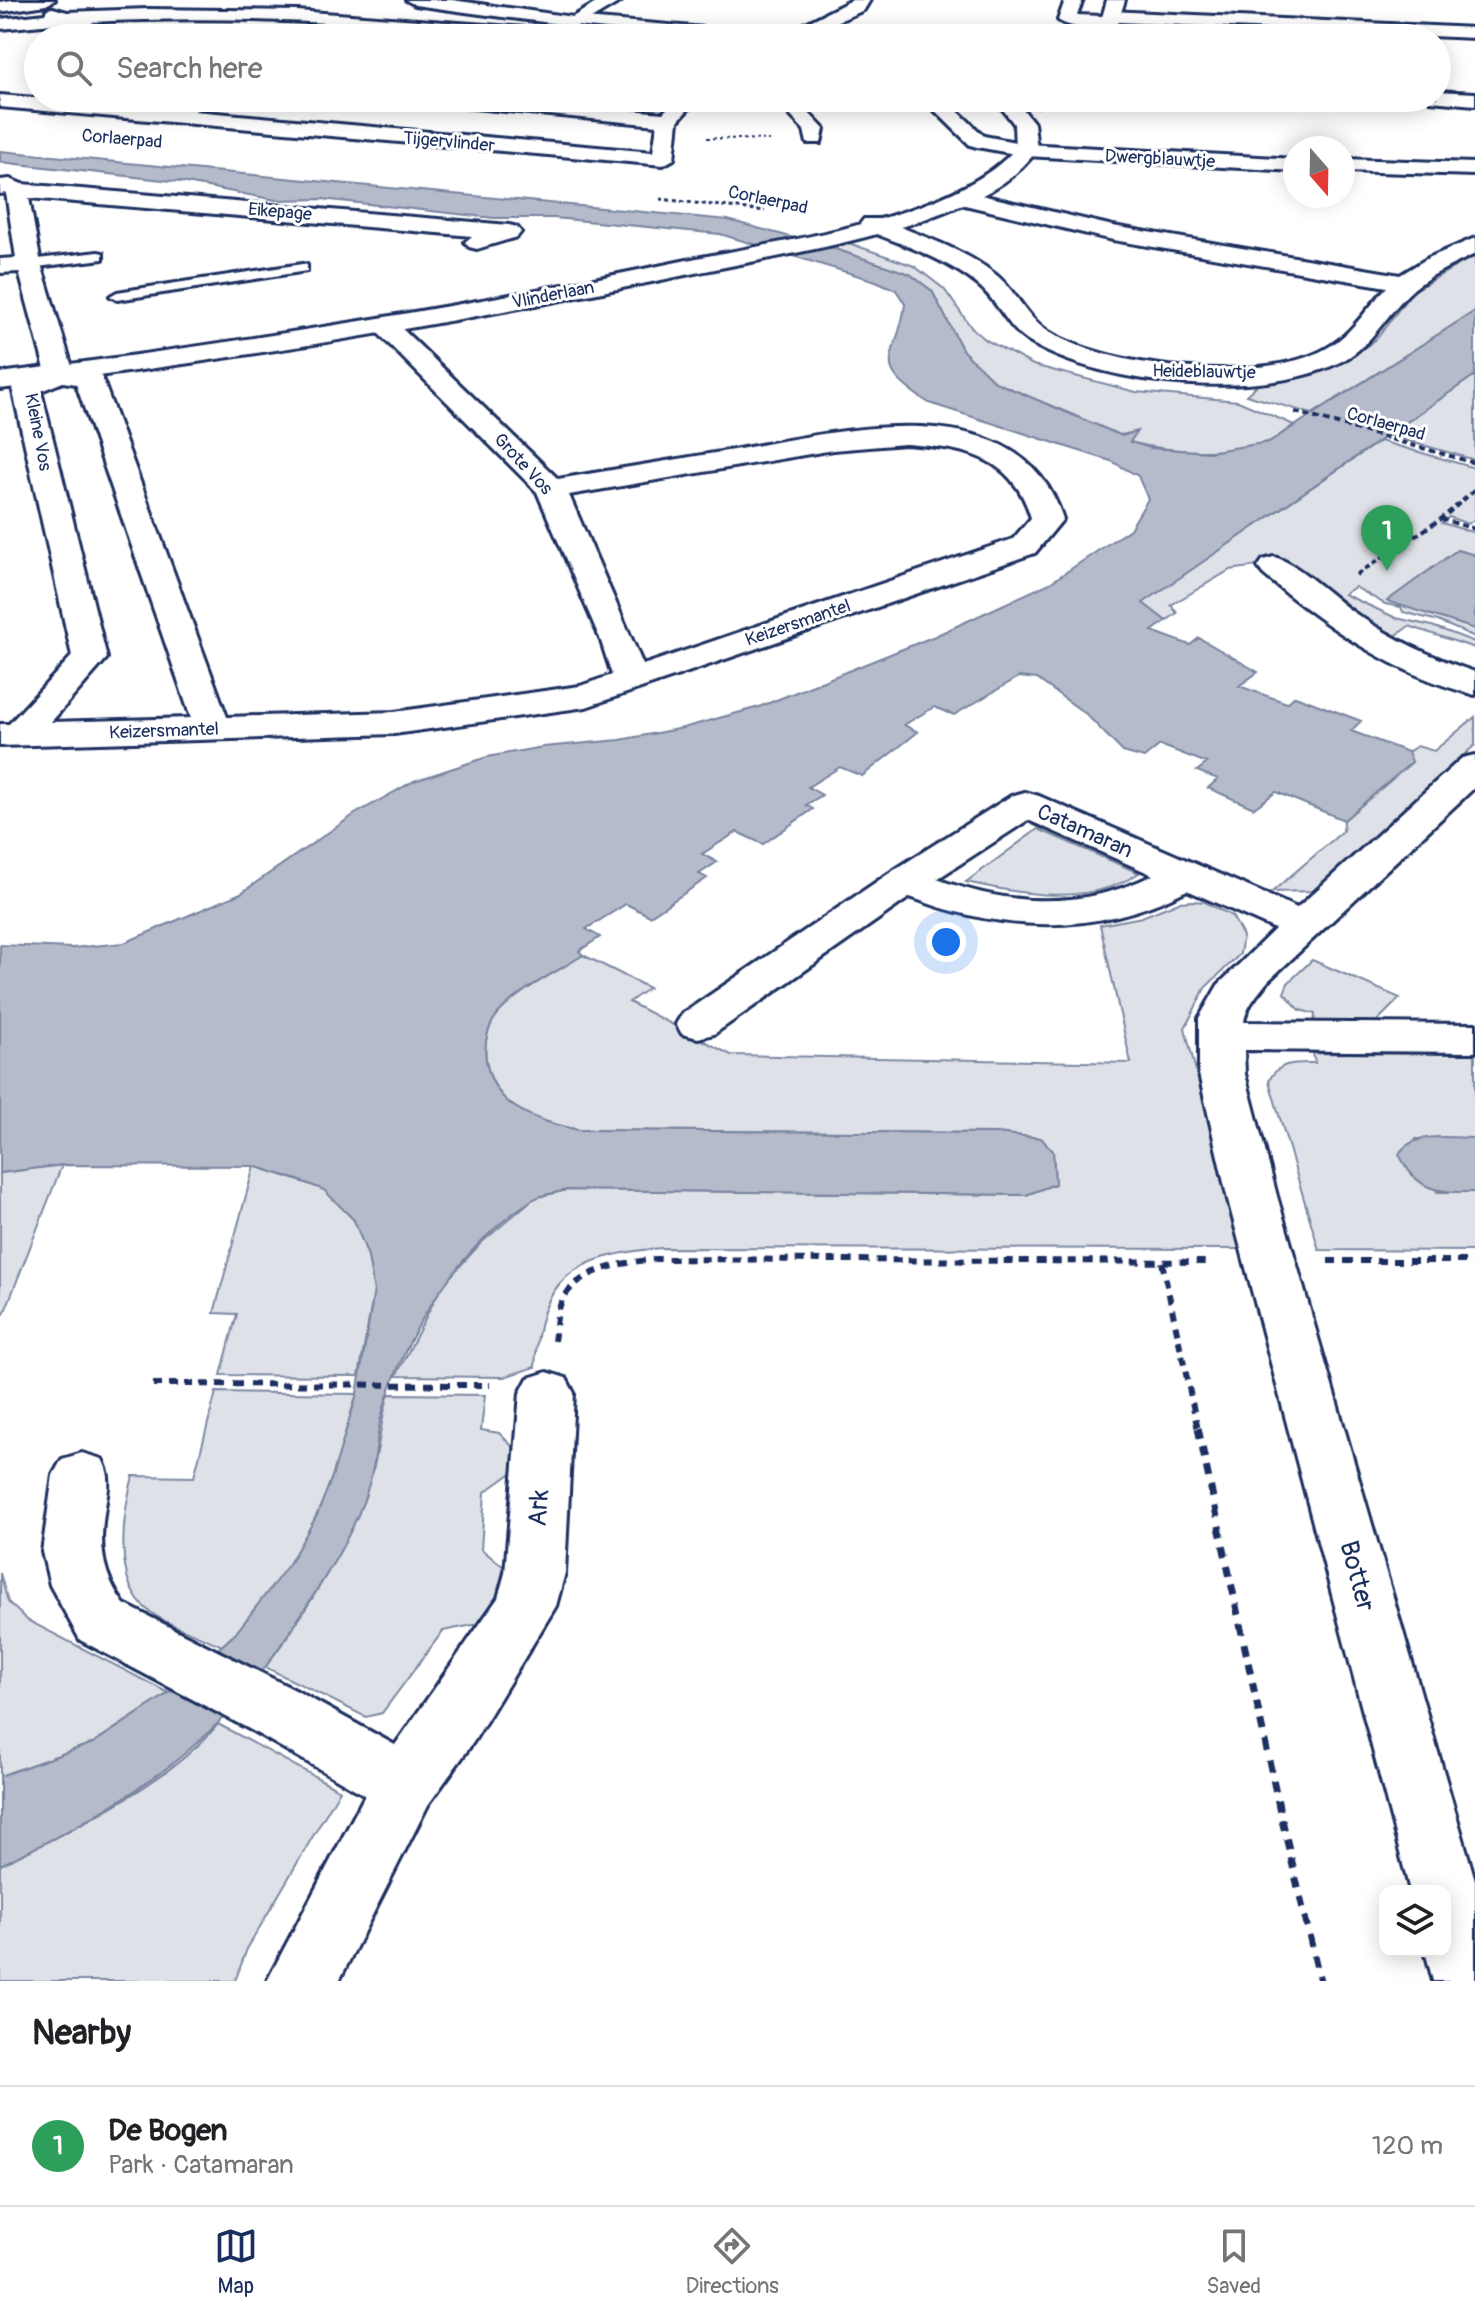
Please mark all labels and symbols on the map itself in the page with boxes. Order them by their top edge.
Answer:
street label: Corlaerpad [81,124,163,154]
street label: Tijgervlinder [402,127,496,158]
north arrow [1283,136,1355,208]
street label: Dwergblauwtje [1104,145,1216,173]
street label: Corlaerpad [726,180,810,220]
street label: Eikepage [247,198,313,226]
street label: Vlinderlaan [510,276,596,314]
street label: Heideblauwtje [1152,360,1256,384]
street label: Kleine Vos [19,391,57,473]
street label: Corlaerpad [1344,402,1428,446]
street label: Grote Vos [489,428,557,500]
pin: 1 [1361,505,1413,571]
street label: Keizersmantel [742,594,854,652]
street label: Keizersmantel [109,718,219,744]
street label: Catamaran [1033,797,1137,865]
your location [926,922,966,962]
street label: Ark [522,1488,556,1528]
street label: Botter [1332,1537,1382,1615]

